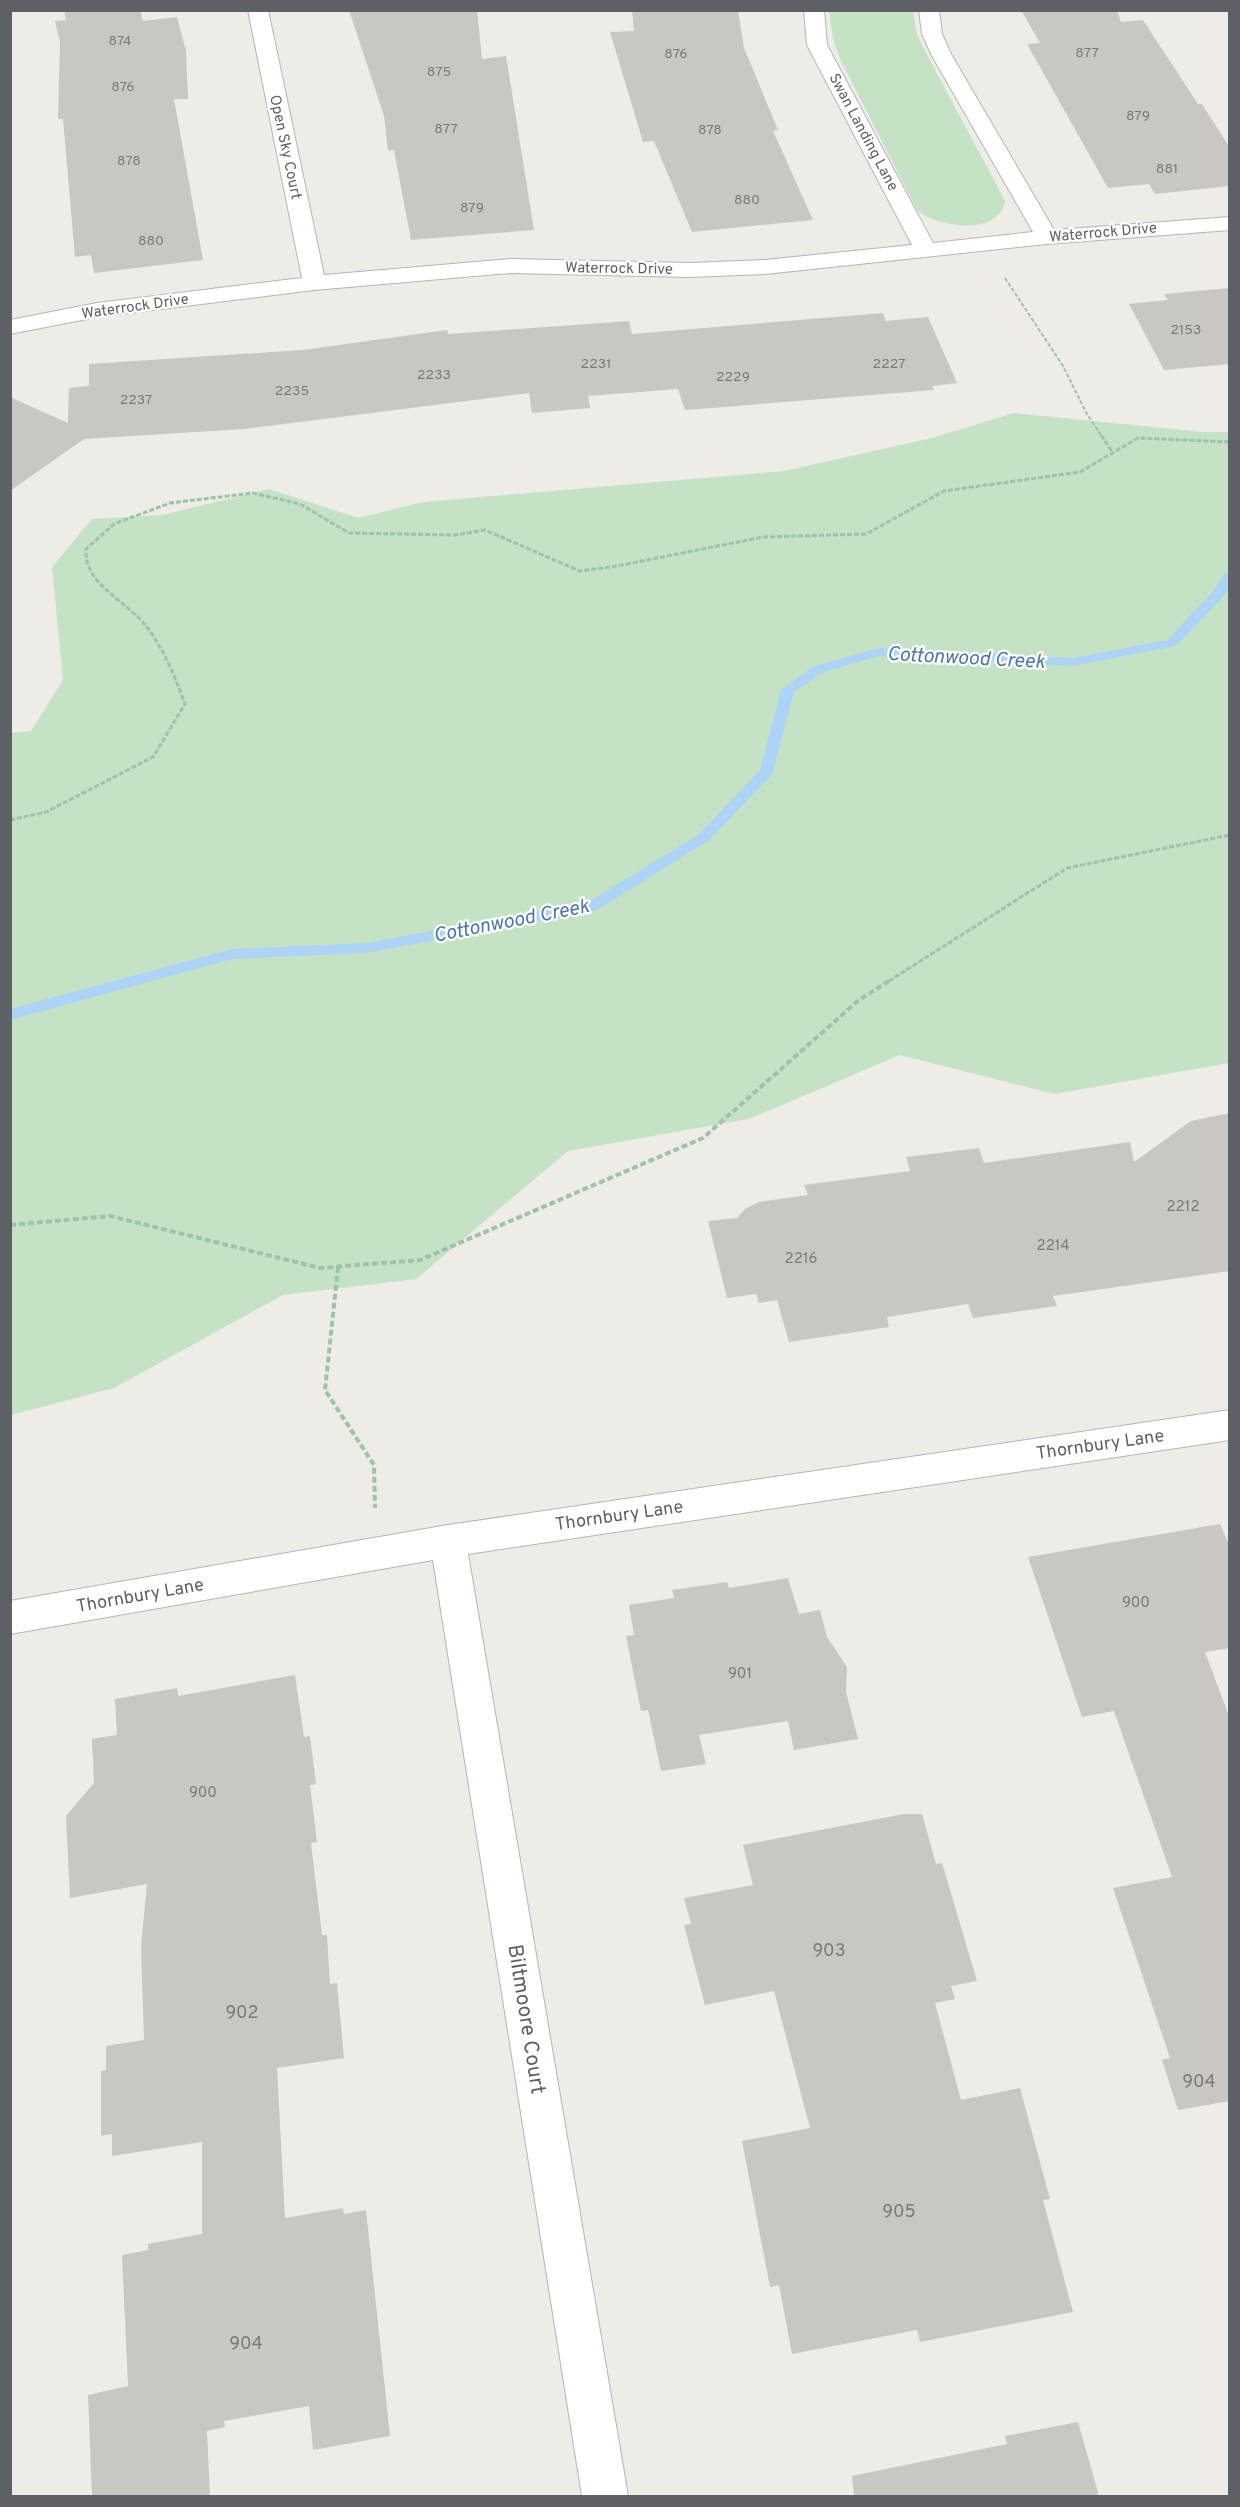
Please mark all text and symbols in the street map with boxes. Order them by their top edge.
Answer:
house number: 874 [108,33,132,50]
house number: 877 [1075,45,1099,62]
house number: 876 [664,46,688,63]
house number: 875 [427,64,451,81]
street label: Swan Landing Lane [824,71,902,195]
house number: 876 [111,79,135,96]
street label: Open Sky Court [264,93,305,201]
house number: 879 [1126,108,1150,125]
house number: 877 [434,121,458,138]
house number: 878 [698,122,722,139]
house number: 878 [117,153,141,170]
house number: 881 [1156,161,1178,178]
house number: 880 [734,192,760,209]
house number: 879 [460,200,484,217]
street label: Waterrock Drive [1049,219,1158,248]
house number: 880 [138,233,164,250]
street label: Waterrock Drive [565,259,673,280]
street label: Waterrock Drive [80,291,190,324]
house number: 2153 [1171,322,1201,339]
house number: 2231 [581,356,611,373]
house number: 2227 [873,356,905,373]
house number: 2233 [417,367,451,384]
house number: 2229 [716,369,750,386]
house number: 2235 [275,383,309,400]
house number: 2237 [120,392,152,409]
water label: Cottonwood Creek [886,642,1046,676]
water label: Cottonwood Creek [431,894,592,950]
house number: 2212 [1166,1198,1200,1217]
house number: 2214 [1037,1237,1069,1256]
house number: 2216 [785,1250,817,1269]
street label: Thornbury Lane [1035,1425,1166,1466]
street label: Thornbury Lane [554,1496,685,1537]
street label: Thornbury Lane [75,1574,206,1619]
house number: 900 [1122,1594,1150,1613]
house number: 901 [728,1665,752,1684]
house number: 900 [189,1784,217,1803]
house number: 903 [813,1940,846,1963]
street label: Biltmoore Court [500,1942,551,2096]
house number: 902 [225,2002,259,2025]
house number: 904 [1182,2071,1216,2094]
house number: 905 [882,2201,916,2224]
house number: 904 [229,2333,263,2356]

